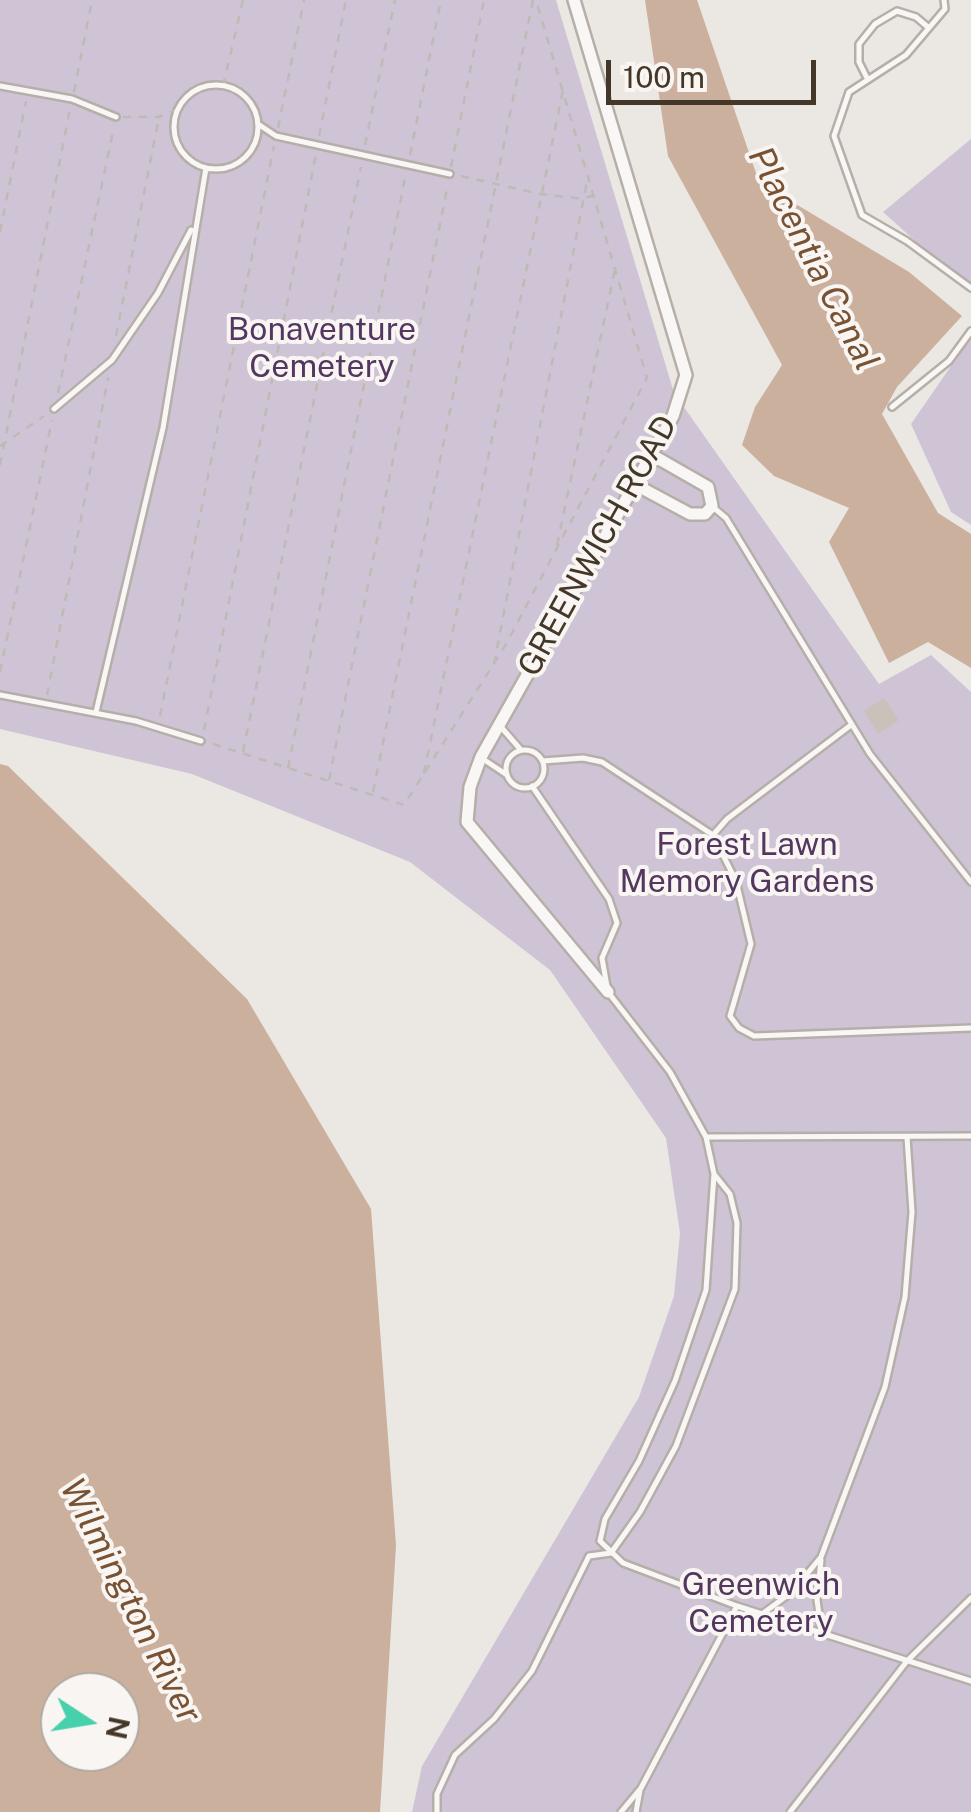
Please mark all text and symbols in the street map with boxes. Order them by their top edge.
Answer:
scale bar [611,40,821,102]
text: 100 m [623,59,705,95]
water label: Placentia Canal [739,140,887,378]
park label: Bonaventure Cemetery [228,311,416,386]
street label: GREENWICH ROAD [510,409,686,683]
park label: Forest Lawn Memory Gardens [620,826,874,901]
water label: Wilmington River [50,1472,210,1730]
park label: Greenwich Cemetery [682,1566,840,1641]
north arrow [40,1672,140,1772]
text: N [99,1714,136,1742]

